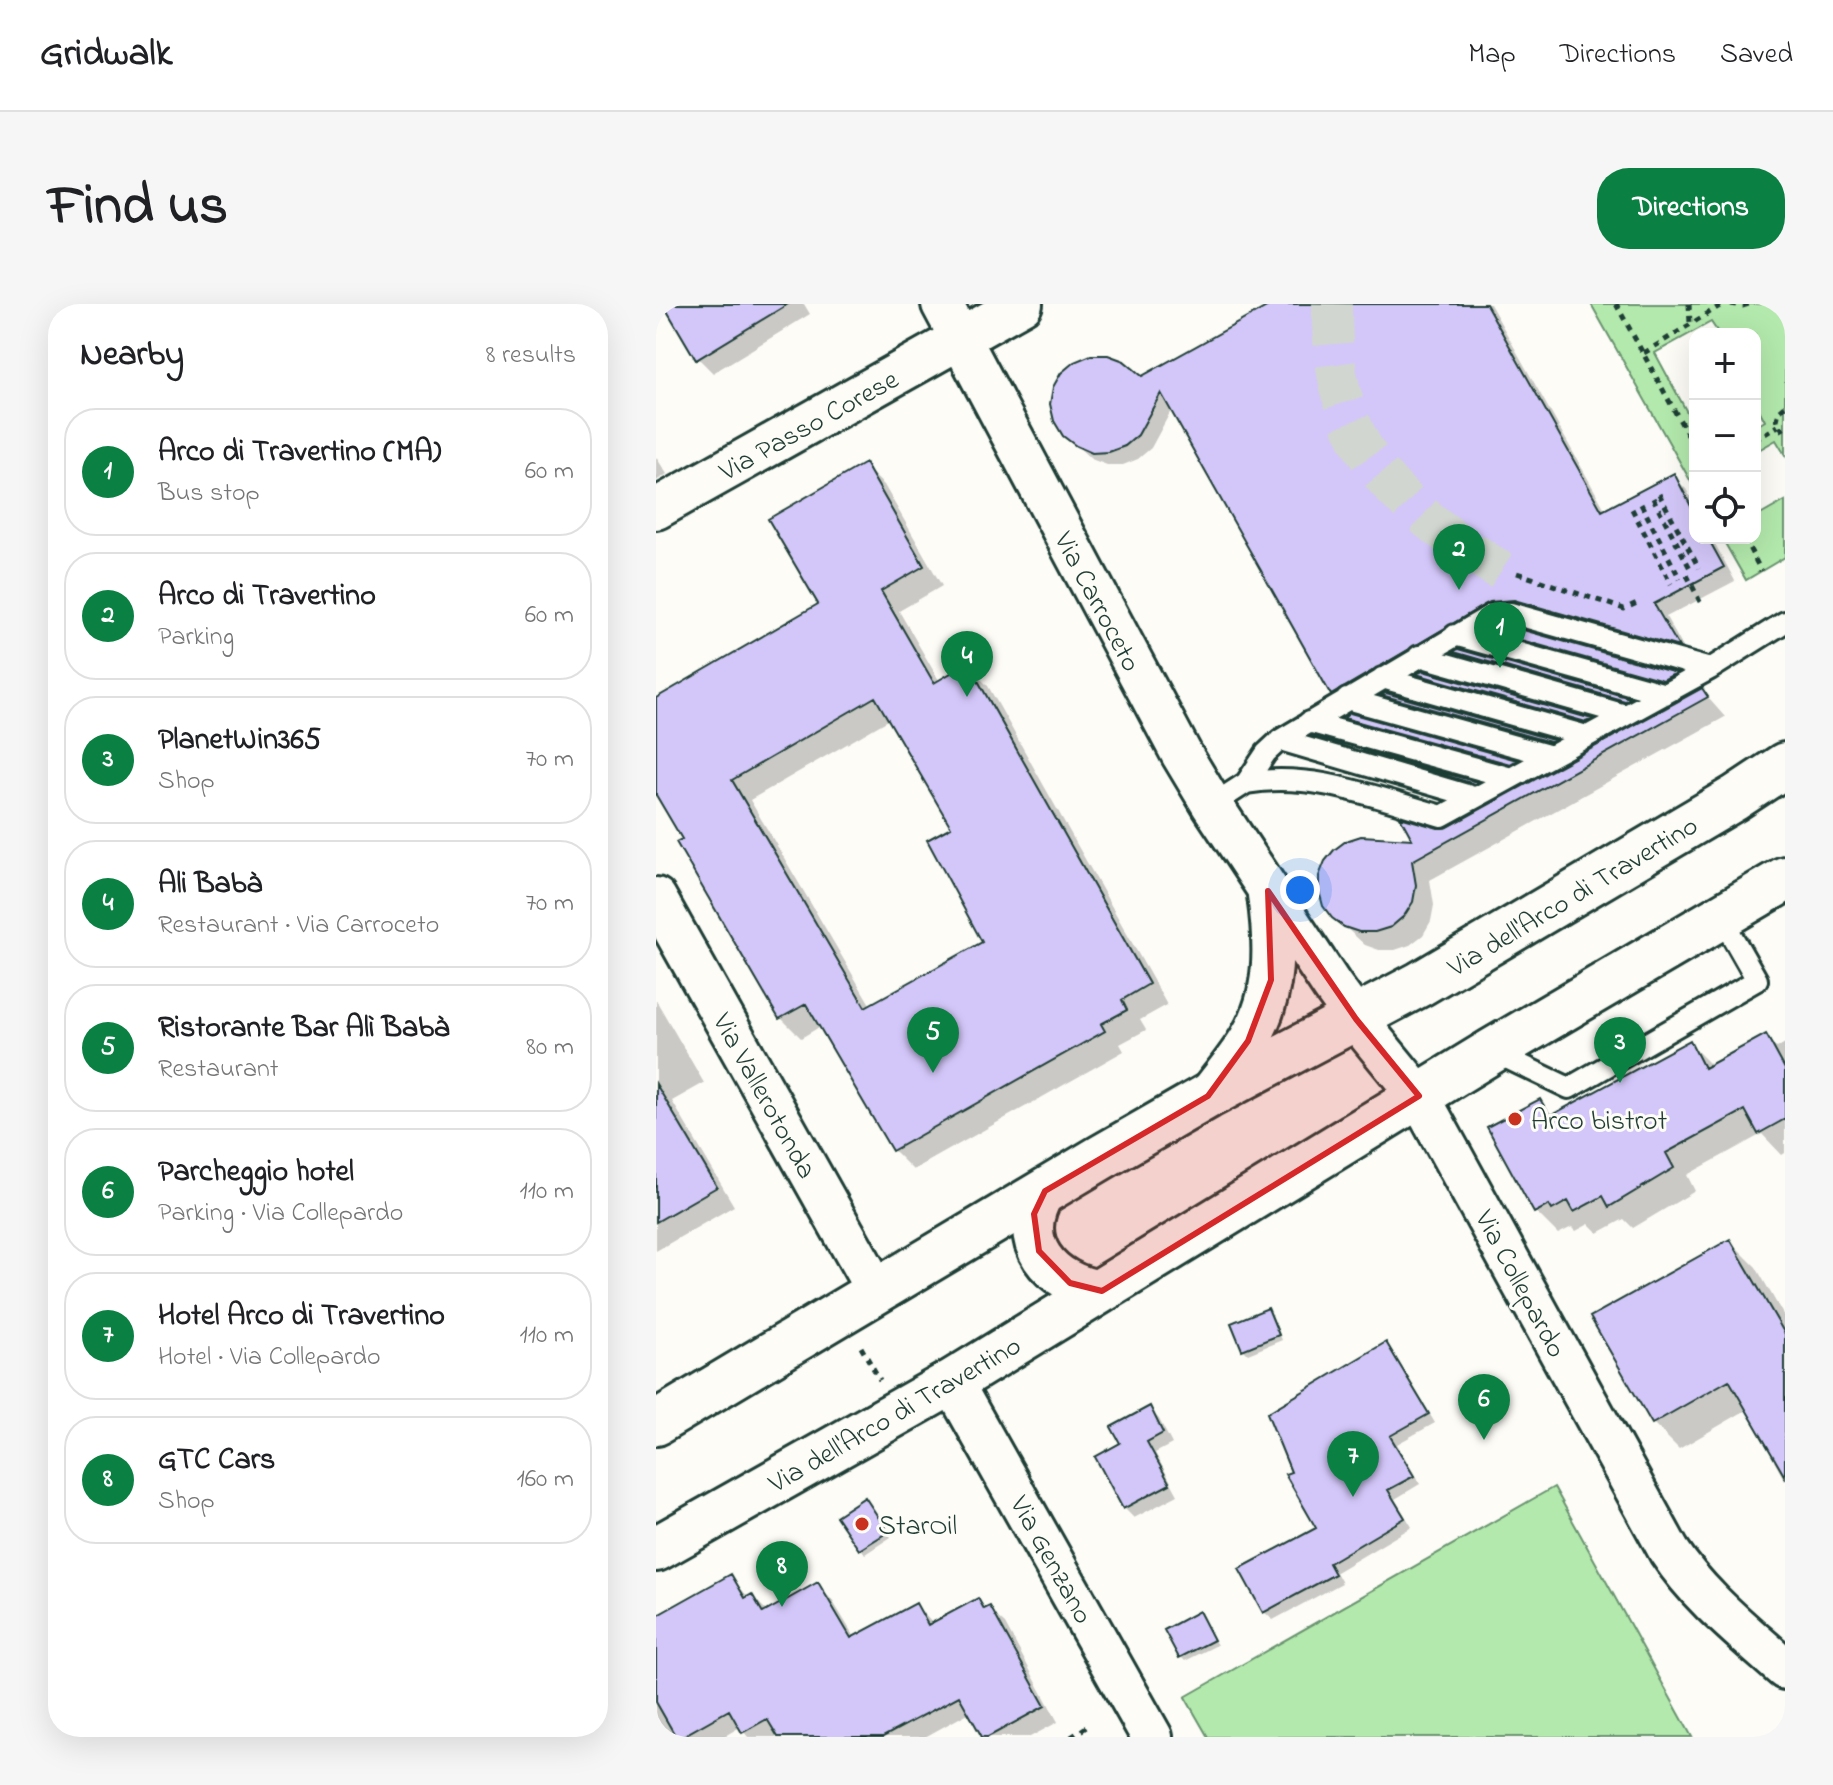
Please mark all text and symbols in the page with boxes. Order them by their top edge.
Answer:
text: Gridwalk [40,27,172,83]
text: Map [1468,35,1516,76]
text: Directions [1560,35,1676,76]
text: Saved [1720,35,1793,76]
text: Find us [48,168,228,249]
button: Directions [1597,168,1785,249]
map controls [1689,328,1761,544]
button: + [1689,328,1761,400]
text: Nearby [80,331,184,381]
text: 8 results [486,337,576,375]
street label: Via Passo Corese [712,361,907,494]
button: − [1689,400,1761,472]
text: Arco di Travertino (MA) [158,431,441,475]
text: 1 [104,453,112,491]
text: 60 m [525,453,574,491]
button: locate [1689,472,1761,544]
text: Bus stop [158,475,260,513]
pin: 2 [1433,524,1485,590]
street label: Via Carroceto [1041,525,1150,680]
text: Arco di Travertino [158,575,376,619]
text: 2 [102,597,114,635]
text: 60 m [525,597,574,635]
pin: 1 [1474,602,1526,668]
text: Parking [158,619,234,657]
pin: 4 [941,631,993,697]
text: PlanetWin365 [158,719,321,763]
text: 3 [103,741,113,779]
text: 70 m [525,741,574,779]
text: Shop [158,763,215,801]
street label: Via dell'Arco di Travertino [1440,807,1707,990]
text: Ali Babà [158,863,262,907]
your location [1280,870,1320,910]
text: 4 [103,885,113,923]
text: 70 m [525,885,574,923]
text: Restaurant · Via Carroceto [158,907,439,945]
street label: Via Vallerotonda [700,1005,825,1187]
text: Ristorante Bar Alì Babà [158,1007,449,1051]
pin: 5 [907,1007,959,1073]
pin: 3 [1594,1017,1646,1083]
text: 5 [101,1029,115,1067]
text: 80 m [526,1029,574,1067]
text: Restaurant [158,1051,278,1089]
place label: Arco bistrot [1531,1102,1667,1143]
marker: Arco bistrot [1506,1110,1524,1128]
text: Parcheggio hotel [158,1151,354,1195]
text: 6 [102,1173,114,1211]
text: 110 m [520,1173,574,1211]
text: Parking · Via Collepardo [158,1195,403,1233]
street label: Via Collepardo [1462,1203,1575,1366]
text: Hotel Arco di Travertino [158,1295,445,1339]
text: 7 [103,1317,113,1355]
text: 110 m [520,1317,574,1355]
street label: Via dell'Arco di Travertino [761,1327,1030,1506]
text: Hotel · Via Collepardo [158,1339,380,1377]
pin: 6 [1458,1374,1510,1440]
pin: 7 [1327,1431,1379,1497]
text: GTC Cars [158,1439,275,1483]
text: 8 [103,1461,113,1499]
text: 160 m [516,1461,574,1499]
text: Shop [158,1483,215,1521]
street label: Via Genzano [997,1488,1102,1632]
place label: StarOil [878,1507,957,1548]
marker: StarOil [853,1515,871,1533]
pin: 8 [756,1541,808,1607]

